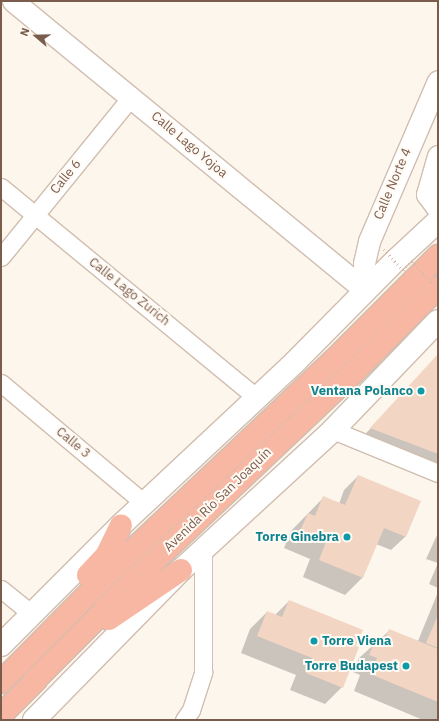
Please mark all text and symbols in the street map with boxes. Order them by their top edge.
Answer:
north arrow [16,16,56,56]
text: N [17,26,33,38]
street label: Calle Lago Yojoa [148,109,230,181]
street label: Calle Norte 4 [371,146,415,222]
street label: Calle 6 [47,157,85,197]
street label: Calle Lago Zurich [85,255,173,329]
place label: Ventana Polanco [311,383,413,399]
marker: Ventana Polanco [416,386,426,396]
street label: Calle 3 [53,424,93,462]
street label: Avenida Río San Joaquín [161,445,275,555]
place label: Torre Ginebra [256,529,339,545]
marker: Torre Ginebra [342,532,352,542]
place label: Torre Viena [322,633,392,649]
marker: Torre Viena [309,636,319,646]
place label: Torre Budapest [305,658,398,674]
marker: Torre Budapest [401,661,411,671]

